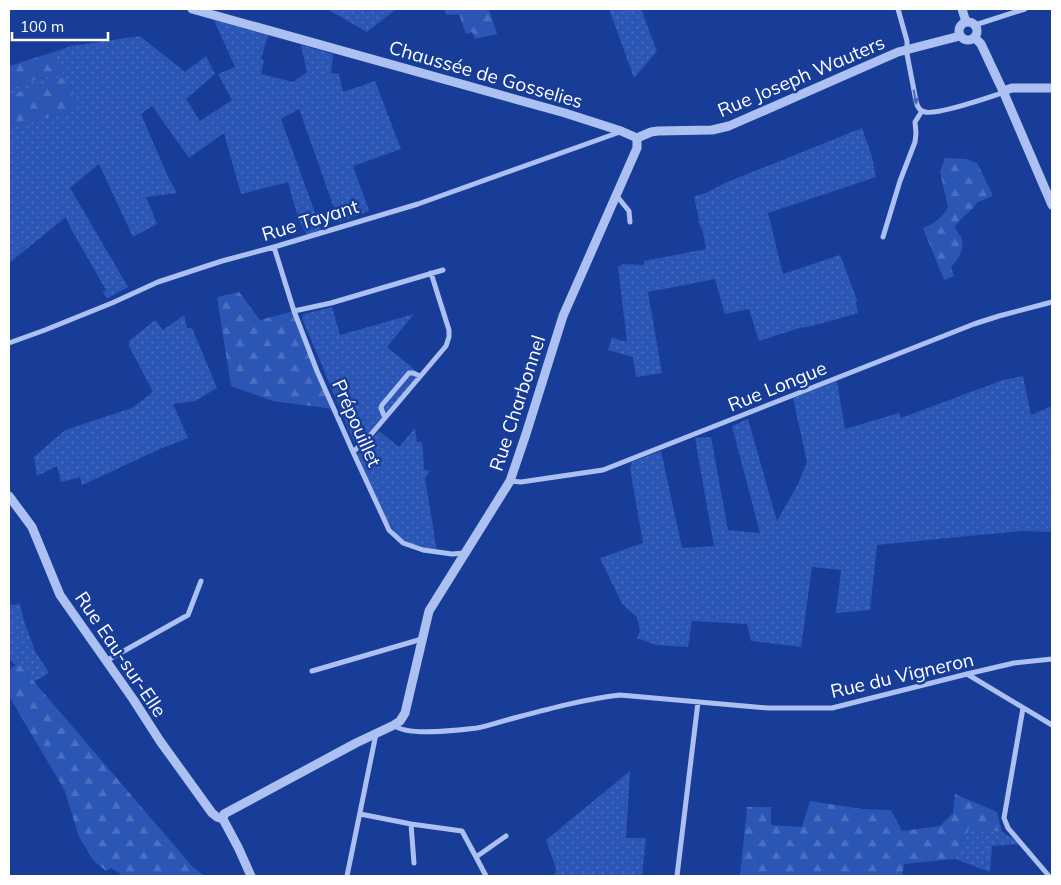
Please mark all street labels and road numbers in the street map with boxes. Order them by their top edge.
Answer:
street label: Rue Joseph Wauters [714,30,888,122]
street label: Chaussée de Gosselies [386,35,586,113]
street label: Rue Tayant [259,194,362,246]
street label: Rue Charbonnel [484,332,550,474]
street label: Rue Longue [724,355,830,417]
street label: Prépouillet [327,376,387,471]
street label: Rue Eau-sur-Elle [70,587,172,721]
street label: Rue du Vigneron [828,647,976,703]

